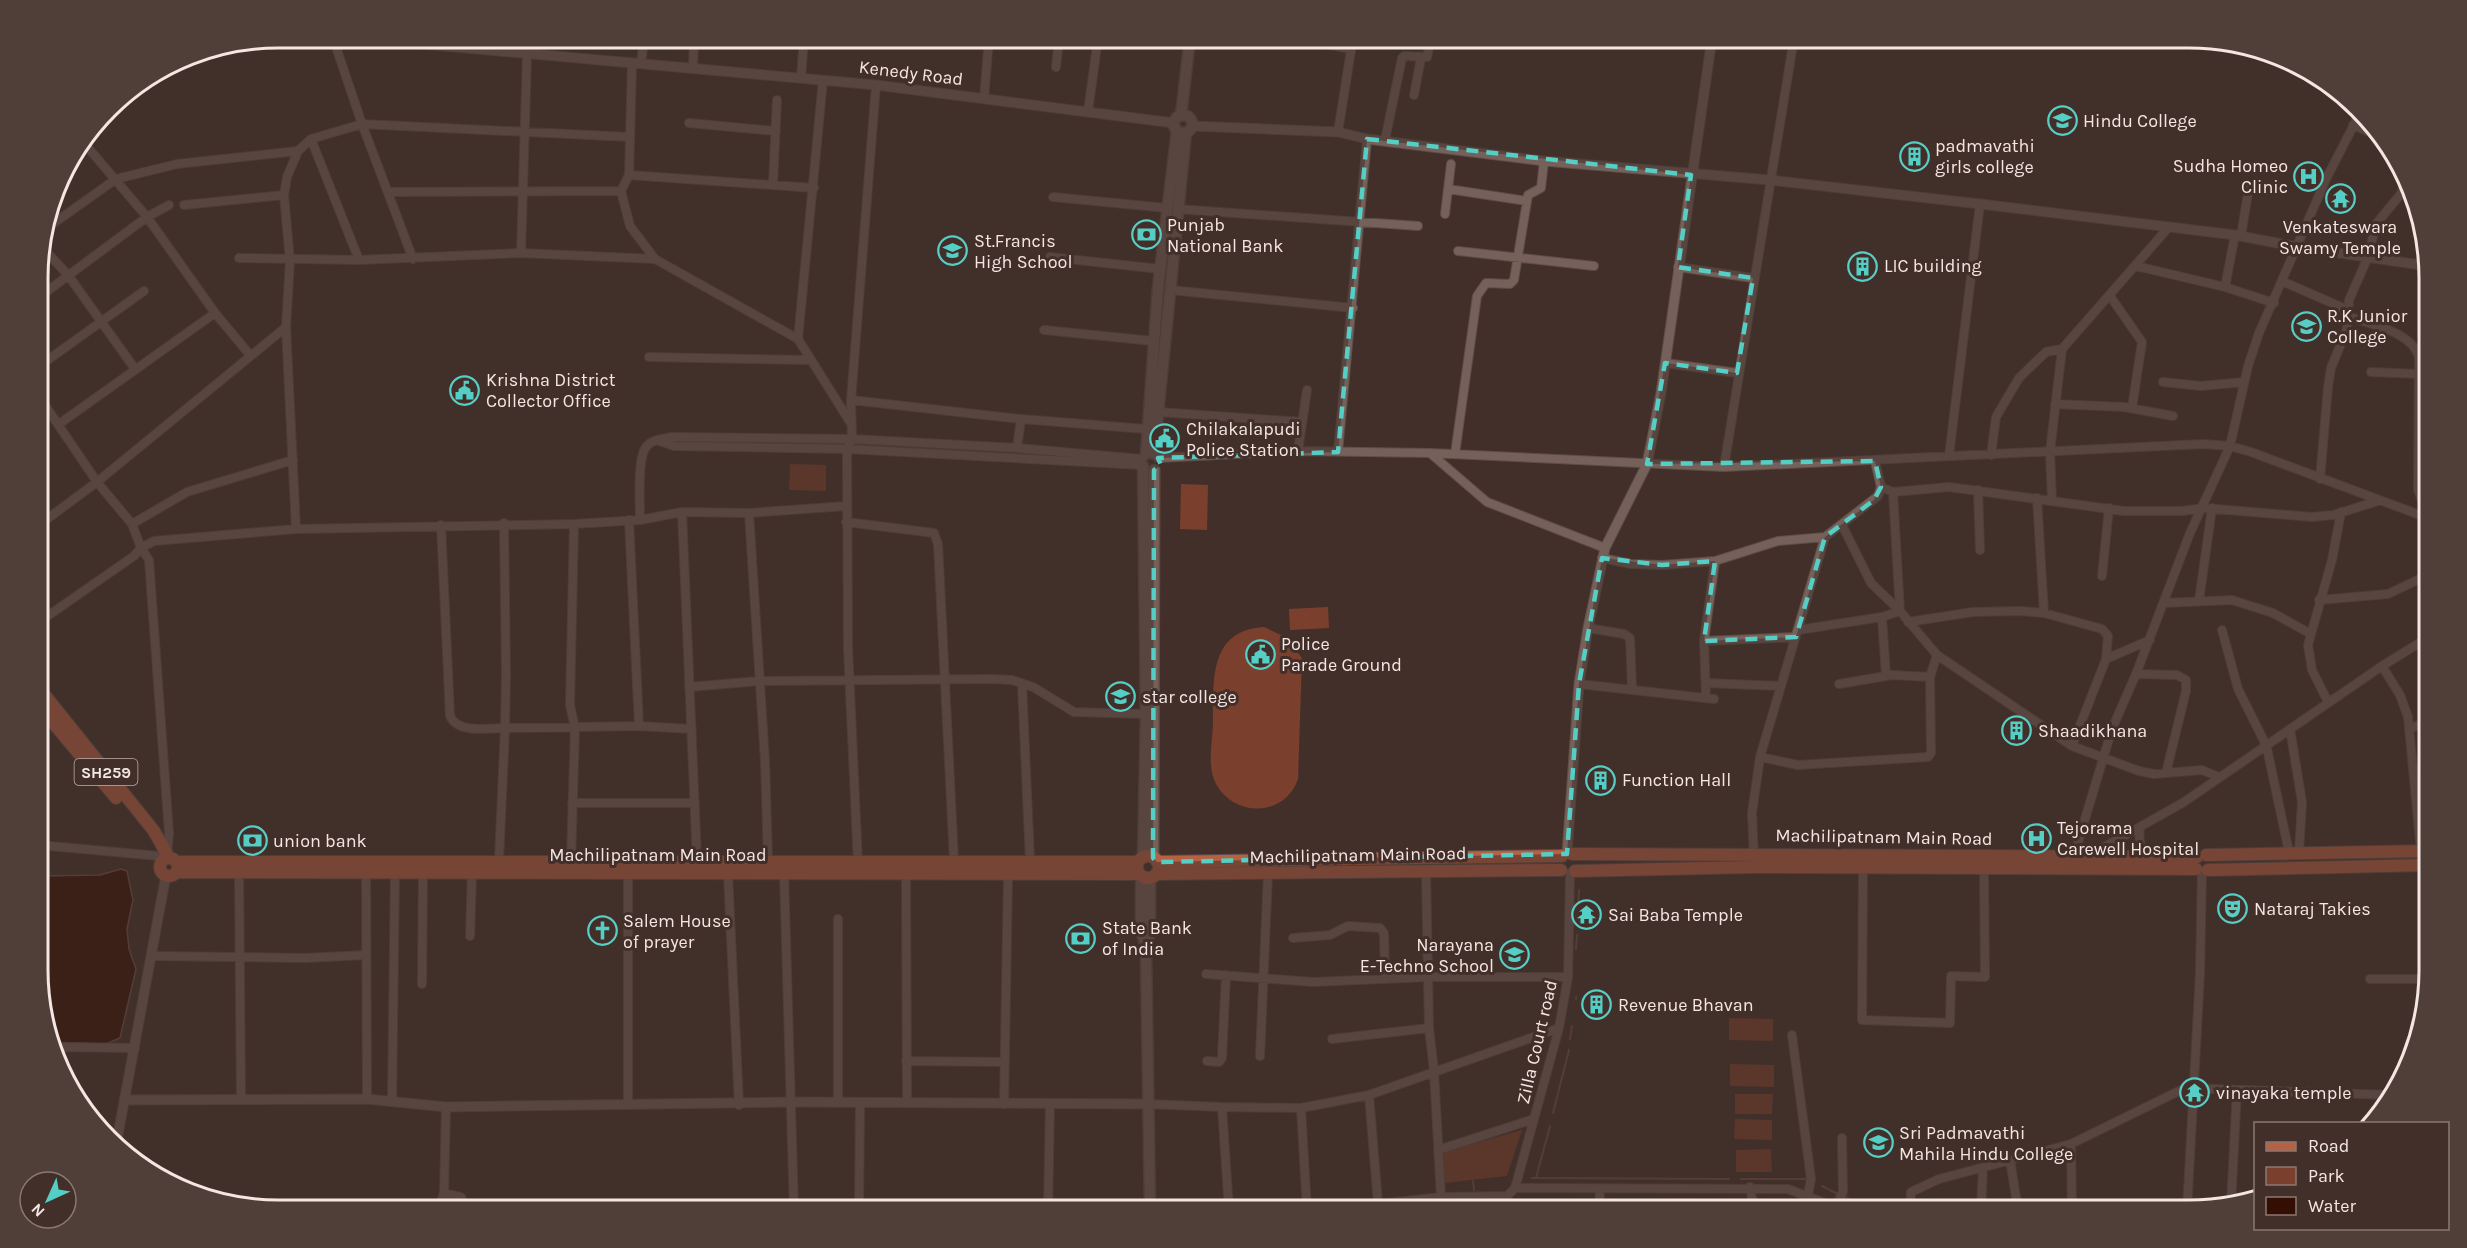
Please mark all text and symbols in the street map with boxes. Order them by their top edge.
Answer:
street label: Kenedy Road [858,56,964,90]
school or university icon: Hindu College [2046,105,2078,137]
place label: Hindu College [2083,110,2197,132]
place label: padmavathi girls college [1935,135,2035,178]
building icon: padmavathi girls college [1898,140,1930,172]
place label: Sudha Homeo Clinic [2173,155,2288,198]
hospital icon: Sudha Homeo Clinic [2293,160,2325,192]
temple icon: Venkateswara Swamy Temple [2324,182,2356,214]
place label: Punjab National Bank [1167,214,1283,257]
place label: Venkateswara Swamy Temple [2279,216,2401,259]
bank icon: Punjab National Bank [1130,219,1162,251]
place label: St.Francis High School [974,230,1072,273]
school or university icon: St.Francis High School [937,235,969,267]
building icon: LIC building [1847,250,1879,282]
place label: LIC building [1884,255,1982,277]
place label: R.K Junior College [2327,305,2408,348]
school or university icon: R.K Junior College [2290,310,2322,342]
place label: Krishna District Collector Office [486,369,616,412]
public building icon: Krishna District Collector Office [449,374,481,406]
place label: Chilakalapudi Police Station [1186,418,1301,461]
public building icon: Chilakalapudi Police Station [1149,423,1181,455]
place label: Police Parade Ground [1281,633,1402,676]
public building icon: Police Parade Ground [1244,638,1276,670]
school or university icon: star college [1105,681,1137,713]
place label: star college [1142,686,1237,708]
building icon: Shaadikhana [2001,715,2033,747]
place label: Shaadikhana [2038,720,2147,742]
road number: SH259 [74,759,138,785]
building icon: Function Hall [1585,764,1617,796]
place label: Function Hall [1622,769,1731,791]
place label: Tejorama Carewell Hospital [2057,817,2199,860]
hospital icon: Tejorama Carewell Hospital [2020,822,2052,854]
street label: Machilipatnam Main Road [1775,824,1993,850]
bank icon: union bank [236,825,268,857]
place label: union bank [273,830,367,852]
street label: Machilipatnam Main Road [1249,842,1467,868]
street label: Machilipatnam Main Road [549,844,767,866]
theatre icon: Nataraj Takies [2217,893,2249,925]
place label: Nataraj Takies [2254,898,2371,920]
temple icon: Sai Baba Temple [1571,899,1603,931]
place label: Sai Baba Temple [1608,904,1743,926]
place label: Salem House of prayer [623,910,731,953]
church icon: Salem House of prayer [586,915,618,947]
place label: State Bank of India [1102,917,1192,960]
bank icon: State Bank of India [1065,922,1097,954]
place label: Narayana E-Techno School [1360,934,1494,977]
school or university icon: Narayana E-Techno School [1499,939,1531,971]
street label: Zilla Court road [1512,978,1562,1106]
building icon: Revenue Bhavan [1581,989,1613,1021]
place label: Revenue Bhavan [1618,994,1754,1016]
temple icon: vinayaka temple [2179,1077,2211,1109]
place label: vinayaka temple [2216,1082,2351,1104]
place label: Sri Padmavathi Mahila Hindu College [1899,1122,2073,1165]
legend [2254,1122,2449,1230]
school or university icon: Sri Padmavathi Mahila Hindu College [1862,1127,1894,1159]
text: Road [2308,1135,2349,1157]
text: Park [2308,1165,2345,1187]
north arrow [18,1170,78,1230]
text: Water [2308,1195,2356,1217]
text: N [27,1199,49,1221]

